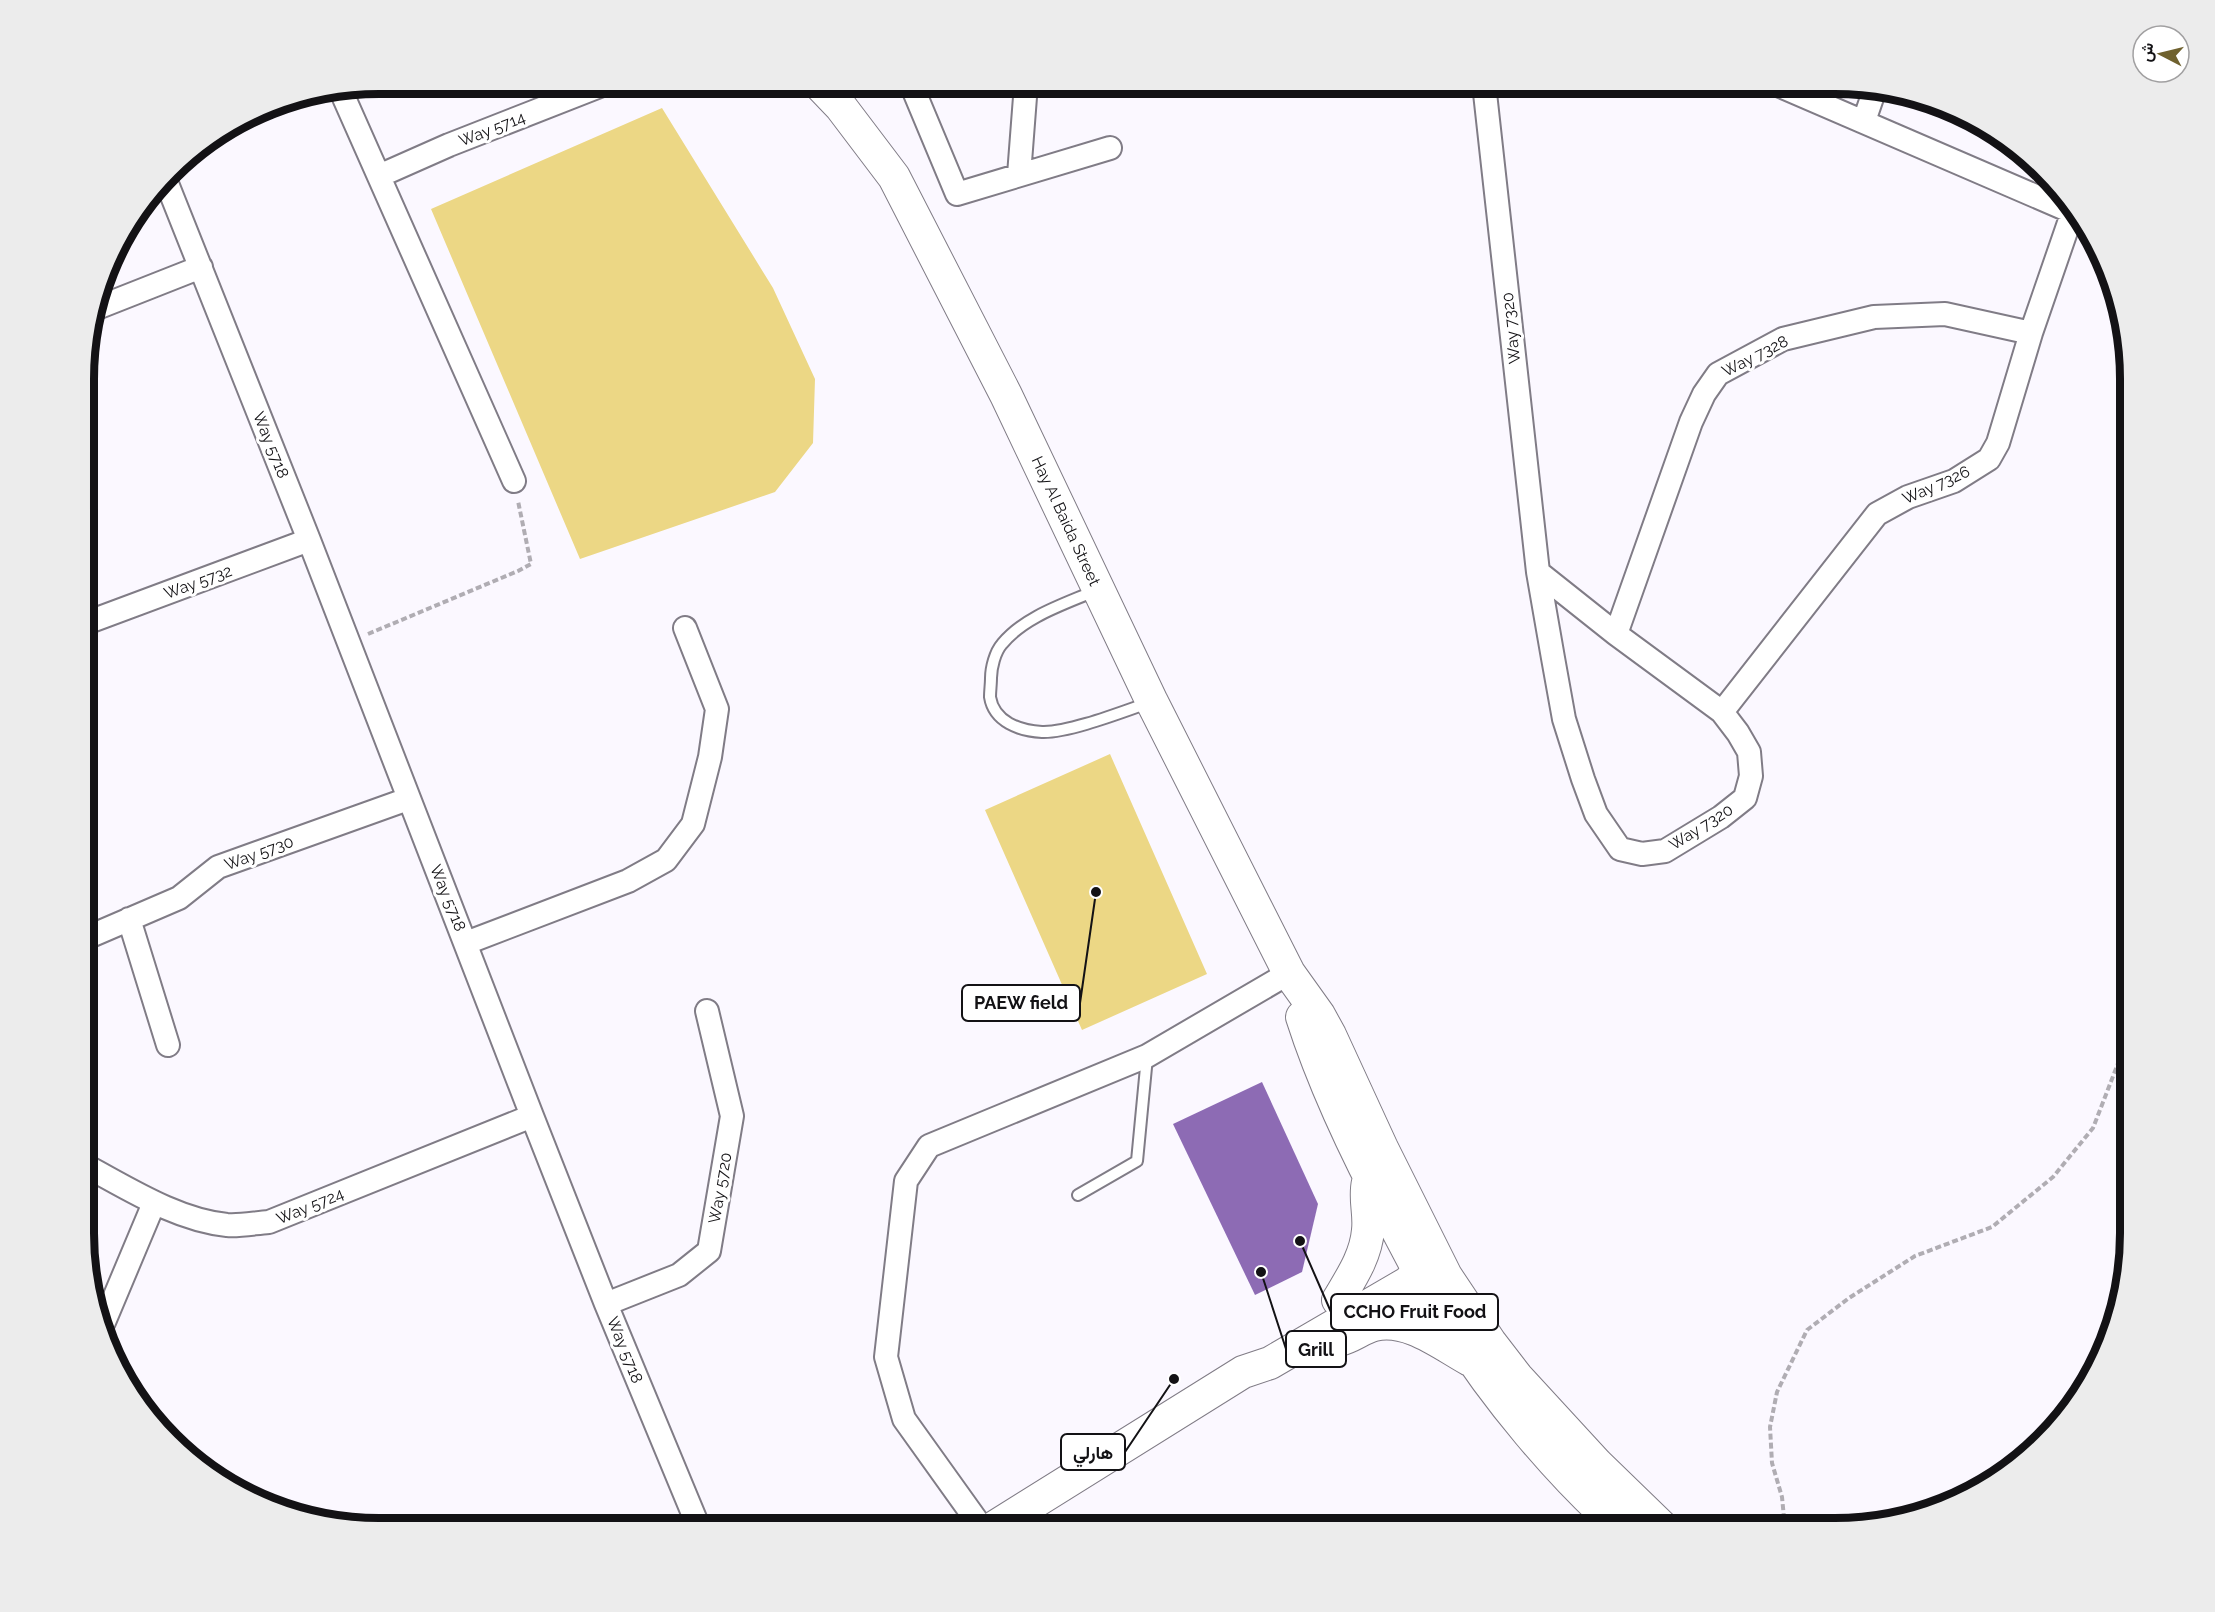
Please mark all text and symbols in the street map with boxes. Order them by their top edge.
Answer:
north arrow [2131,24,2191,84]
text: ش [2136,42,2157,63]
street label: Way 5714 [456,108,528,150]
street label: Way 7320 [1498,291,1524,365]
street label: Way 7328 [1719,331,1791,381]
street label: Way 5718 [249,409,293,481]
street label: Hay Al Baida Street [1028,453,1105,589]
street label: Way 7326 [1899,462,1973,508]
street label: Way 5732 [161,561,235,603]
street label: Way 7320 [1665,800,1737,854]
street label: Way 5730 [222,832,296,874]
street label: Way 5718 [426,862,470,934]
callout: PAEW field [962,985,1080,1021]
text: PAEW field [974,992,1068,1013]
street label: Way 5720 [704,1151,736,1225]
street label: Way 5724 [274,1184,347,1228]
callout: CCHO Fruit Food [1331,1294,1498,1330]
text: CCHO Fruit Food [1344,1301,1486,1322]
street label: Way 5718 [603,1314,647,1386]
callout: Grill [1286,1331,1346,1367]
text: Grill [1298,1339,1334,1360]
callout: هارلي [1061,1434,1125,1470]
text: هارلي [1073,1442,1113,1468]

